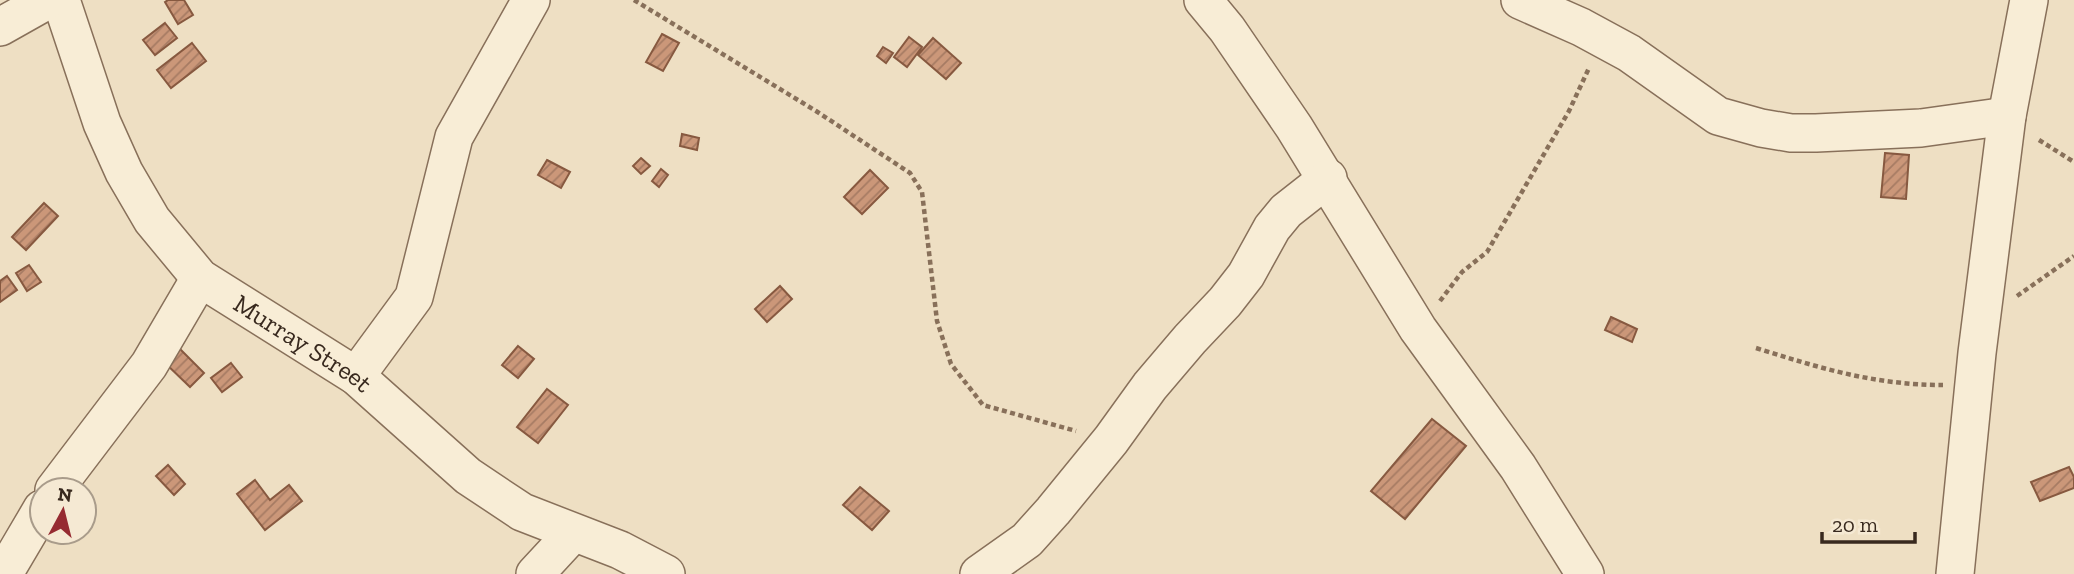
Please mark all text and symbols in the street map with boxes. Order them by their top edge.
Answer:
street label: Murray Street [228,287,379,399]
north arrow [28,476,98,546]
text: N [56,482,74,507]
scale bar [1822,500,1915,544]
text: 20 m [1832,512,1878,537]

